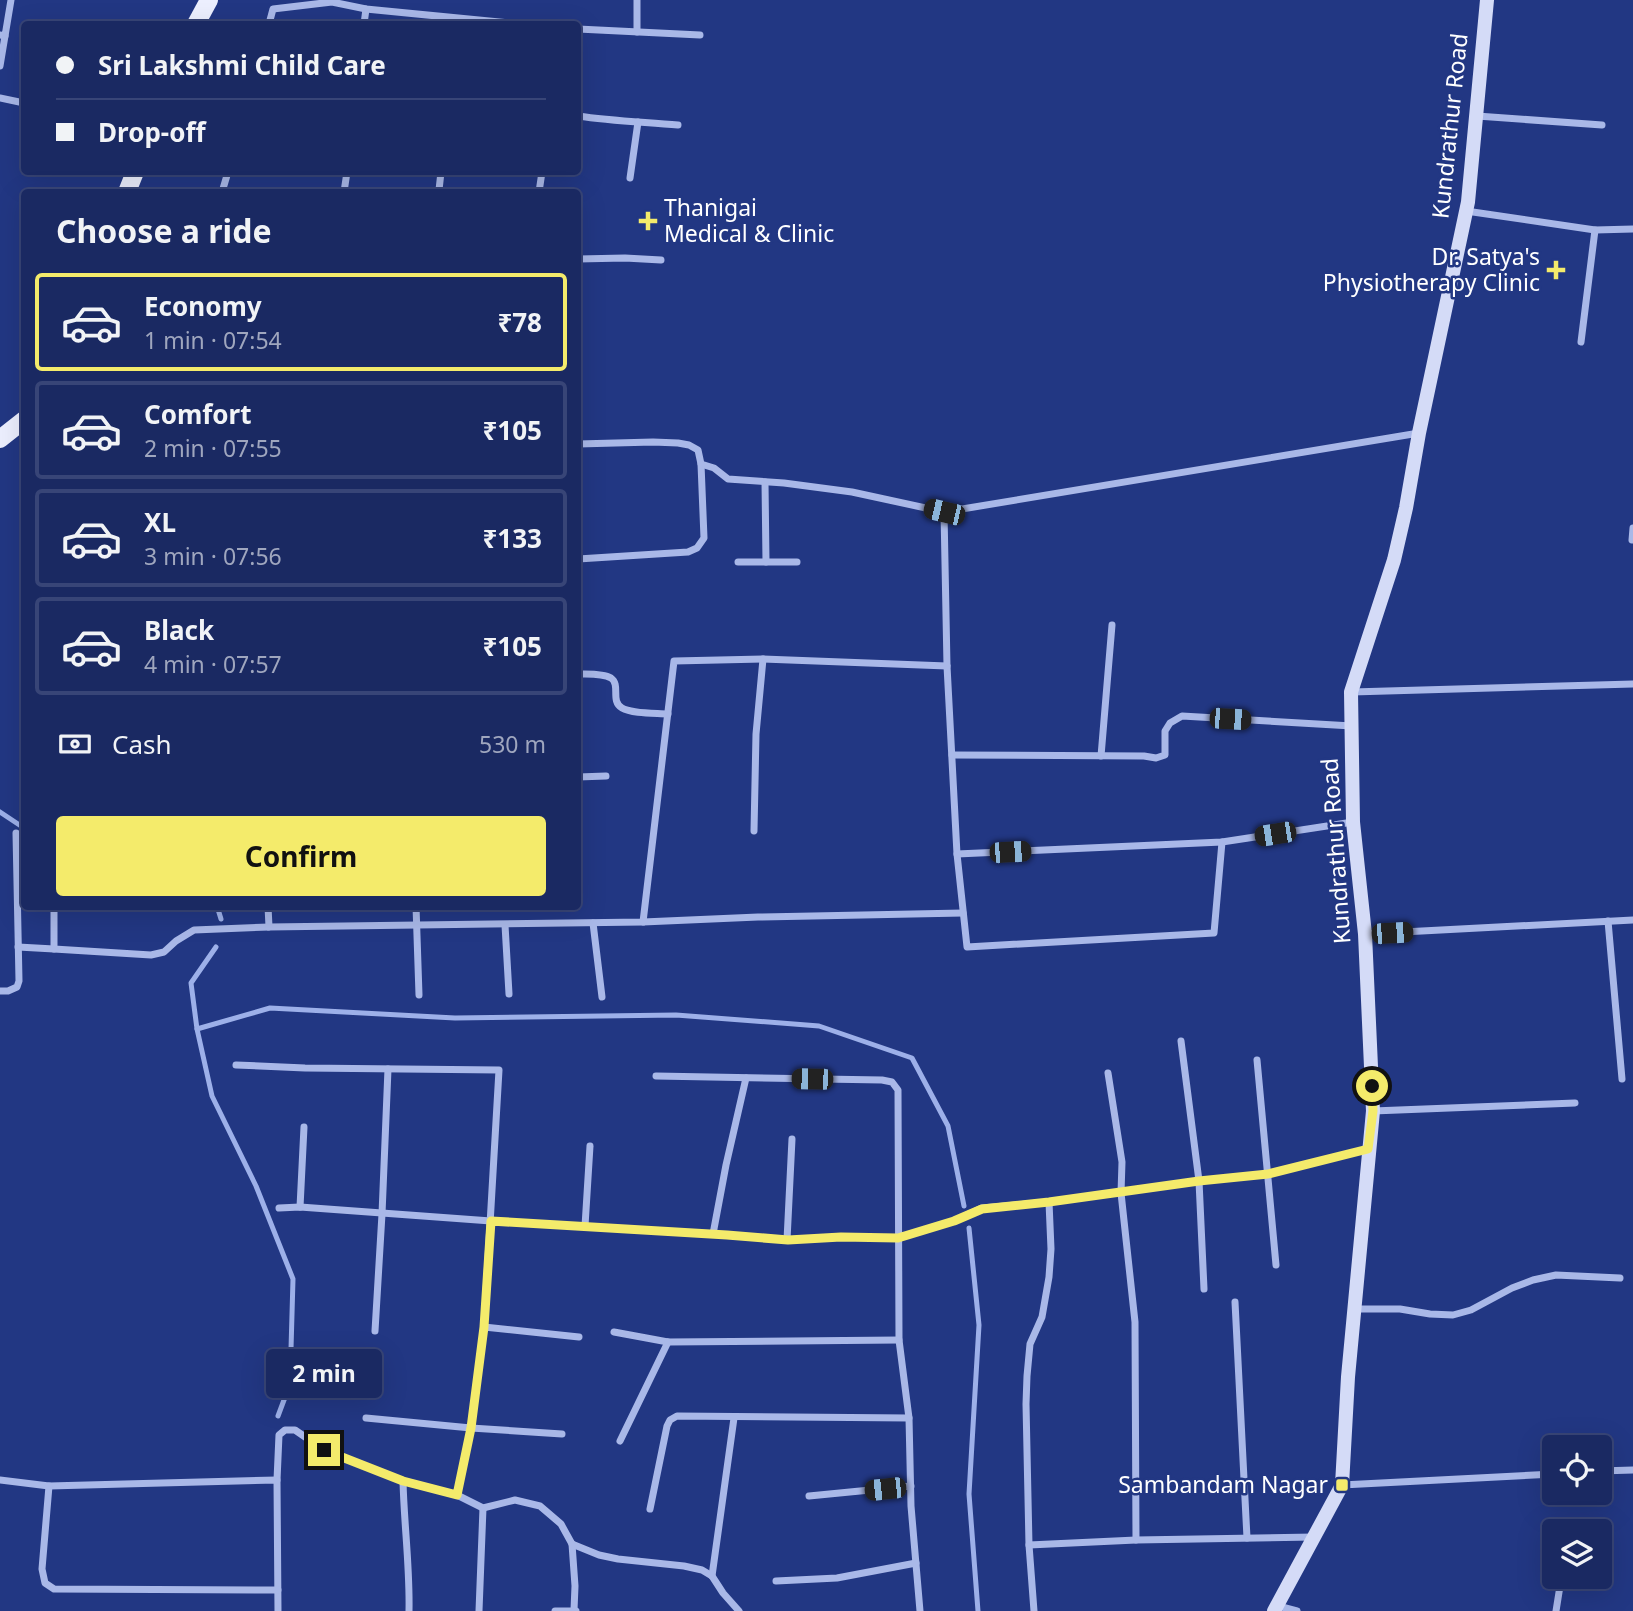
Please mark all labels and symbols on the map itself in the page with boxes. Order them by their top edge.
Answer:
street label: Kundrathur Road [1423,32,1475,220]
place label: Thanigai Medical & Clinic [664,191,834,249]
marker: Thanigai Medical & Clinic [638,211,658,231]
place label: Dr. Satya's Physiotherapy Clinic [1323,240,1540,298]
marker: Dr. Satya's Physiotherapy Clinic [1546,260,1566,280]
car [922,497,967,527]
car [1209,707,1252,731]
street label: Kundrathur Road [1313,757,1357,945]
car [1253,820,1298,848]
car [989,840,1032,864]
car [1371,921,1414,945]
car [791,1068,834,1090]
route start [1356,1070,1388,1102]
callout: 2 min [266,1348,382,1398]
route end [308,1434,340,1466]
place label: Sambandam Nagar [1118,1468,1328,1500]
car [864,1476,907,1502]
marker: Sambandam Nagar [1334,1477,1350,1493]

